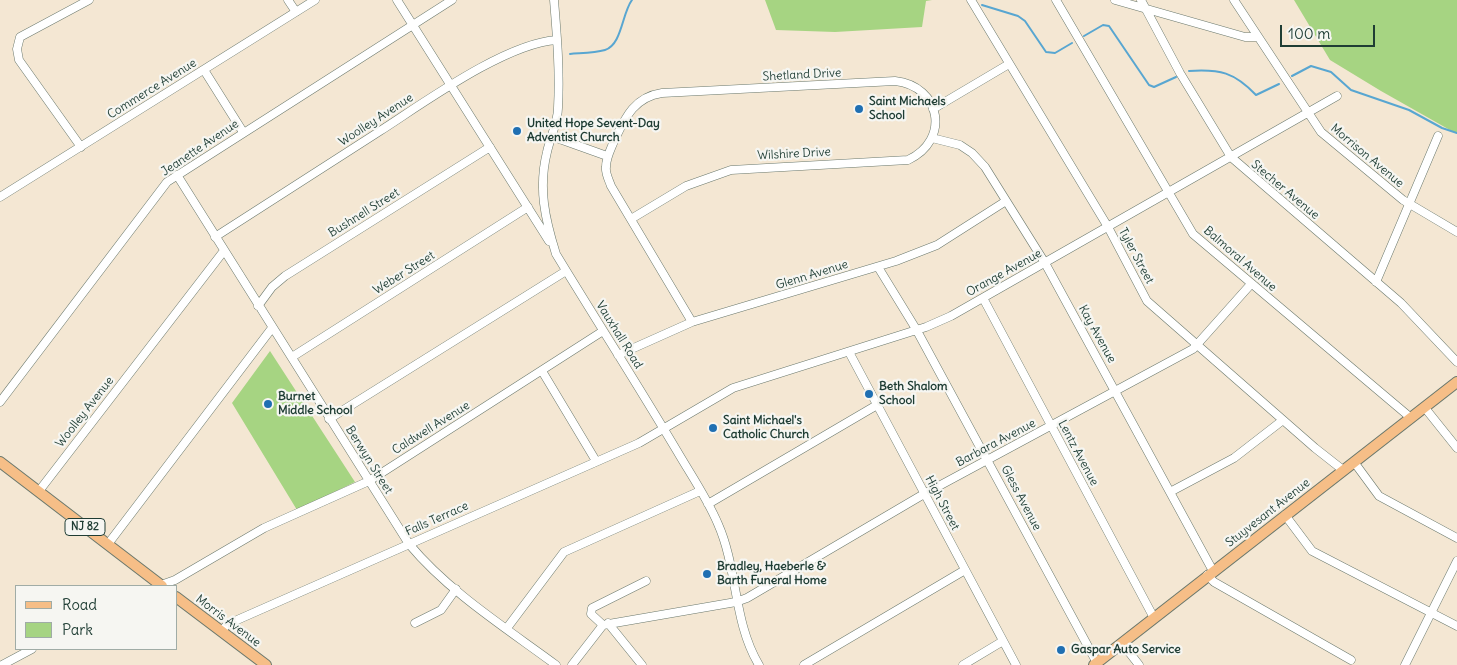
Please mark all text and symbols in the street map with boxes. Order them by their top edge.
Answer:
scale bar [1282,15,1377,47]
text: 100 m [1288,24,1330,43]
street label: Commerce Avenue [105,56,199,122]
street label: Shetland Drive [762,66,842,84]
street label: Woolley Avenue [336,91,416,149]
place label: Saint Michaels School [869,95,946,123]
marker: Saint Michaels School [853,103,865,115]
street label: Jeanette Avenue [159,117,241,179]
place label: United Hope Sevent-Day Adventist Church [527,117,660,145]
street label: Morrison Avenue [1327,121,1407,191]
marker: United Hope Sevent-Day Adventist Church [511,125,523,137]
street label: Wilshire Drive [757,145,831,163]
street label: Stecher Avenue [1248,157,1322,223]
street label: Bushnell Street [326,185,402,241]
street label: Balmoral Avenue [1201,223,1279,295]
street label: Tyler Street [1115,226,1157,286]
street label: Orange Avenue [964,246,1044,300]
street label: Weber Street [371,248,437,298]
street label: Glenn Avenue [774,257,850,293]
street label: Vauxhall Road [593,299,645,371]
street label: Kay Avenue [1075,303,1119,365]
street label: Woolley Avenue [53,374,117,450]
place label: Beth Shalom School [879,380,948,408]
marker: Beth Shalom School [863,388,875,400]
place label: Burnet Middle School [278,390,352,418]
marker: Burnet Middle School [262,398,274,410]
street label: Caldwell Avenue [390,398,472,458]
place label: Saint Michael's Catholic Church [723,414,809,442]
street label: Barbara Avenue [954,416,1038,470]
street label: Lentz Avenue [1055,418,1101,488]
marker: Saint Michael's Catholic Church [707,422,719,434]
street label: Berwyn Street [342,423,396,497]
street label: Gless Avenue [998,463,1044,533]
street label: High Street [922,473,962,533]
street label: Stuyvesant Avenue [1223,476,1313,550]
street label: Falls Terrace [403,499,471,539]
road number: NJ 82 [65,518,105,536]
place label: Bradley, Haeberle & Barth Funeral Home [717,560,827,588]
marker: Bradley, Haeberle & Barth Funeral Home [701,568,713,580]
legend [15,585,178,650]
street label: Morris Avenue [193,592,263,650]
text: Road [62,595,97,614]
text: Park [62,620,93,639]
place label: Gaspar Auto Service [1071,643,1181,657]
marker: Gaspar Auto Service [1055,644,1067,656]

